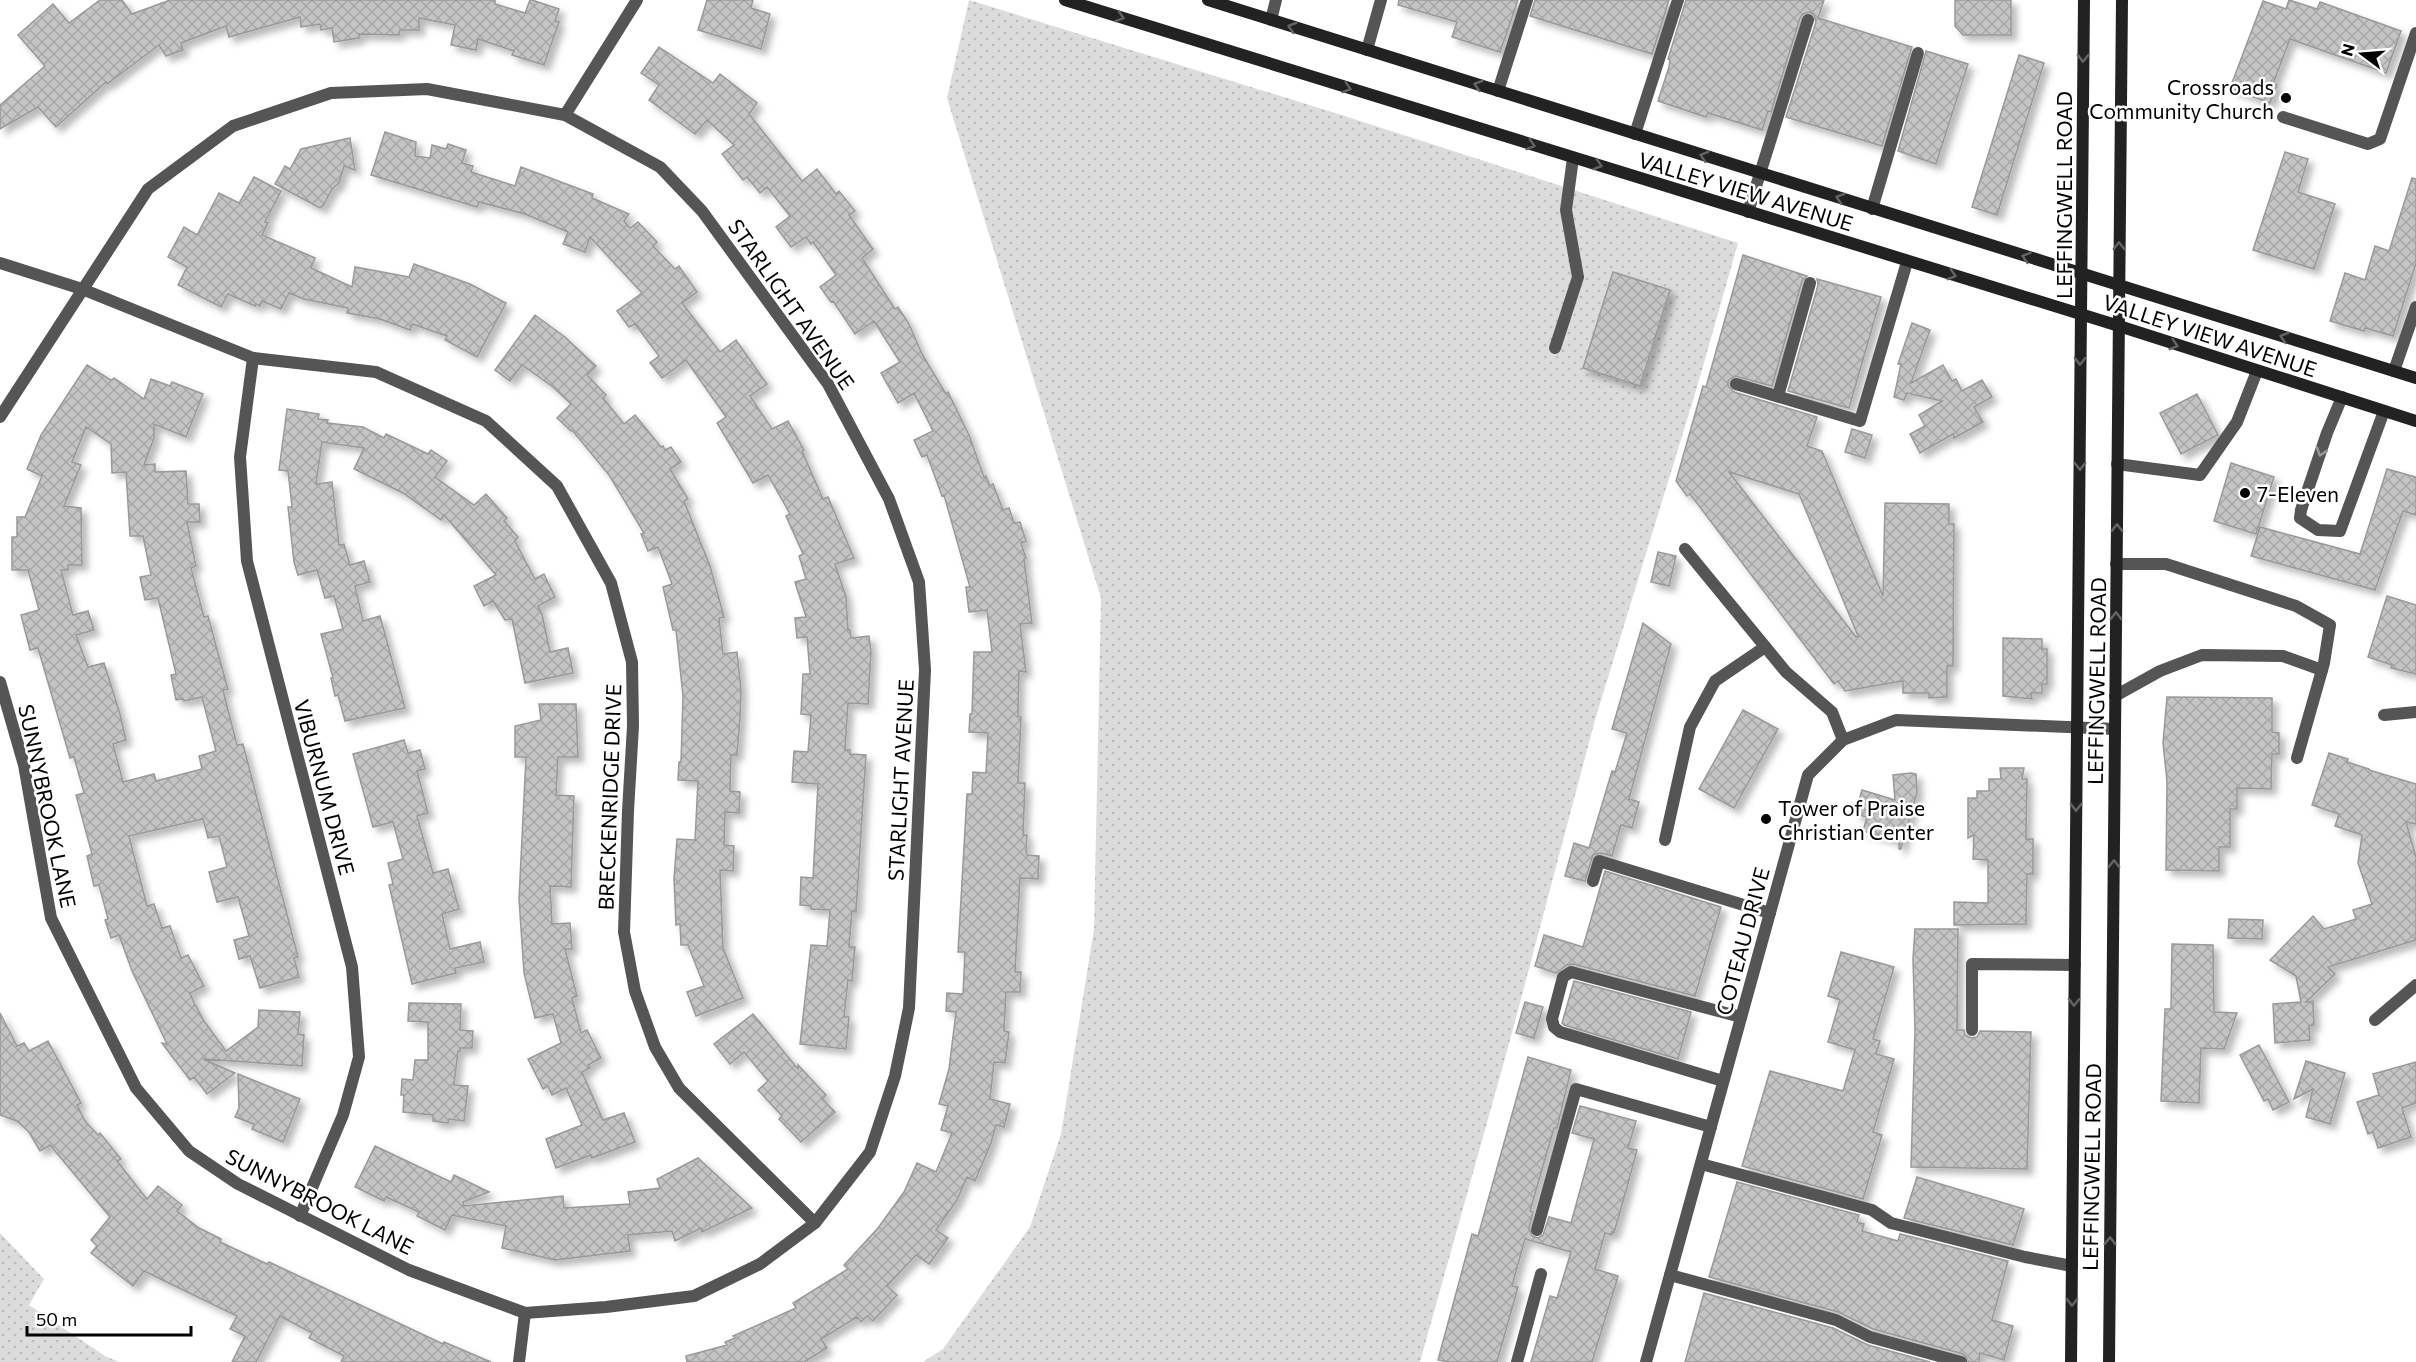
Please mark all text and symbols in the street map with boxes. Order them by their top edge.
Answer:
one-way arrow [1114,10,1125,22]
one-way arrow [1287,21,1298,34]
north arrow [2332,24,2392,84]
text: N [2336,41,2358,58]
one-way arrow [2077,54,2089,63]
place label: Crossroads Community Church [2089,74,2274,123]
one-way arrow [1341,80,1352,93]
one-way arrow [1473,80,1484,92]
street label: LEFFINGWELL ROAD [2051,91,2076,299]
marker: Crossroads Community Church [2279,91,2293,105]
one-way arrow [1525,138,1536,150]
street label: VALLEY VIEW AVENUE [1636,146,1856,236]
one-way arrow [1699,151,1710,163]
one-way arrow [1592,158,1602,170]
one-way arrow [1835,193,1846,205]
street label: STARLIGHT AVENUE [724,214,860,394]
one-way arrow [2113,242,2125,251]
one-way arrow [2021,251,2032,264]
one-way arrow [1946,268,1957,280]
street label: VALLEY VIEW AVENUE [2100,289,2320,381]
one-way arrow [2279,332,2290,344]
one-way arrow [2168,337,2179,350]
one-way arrow [2074,357,2087,366]
one-way arrow [2315,446,2328,457]
one-way arrow [2074,462,2086,471]
place label: 7-Eleven [2257,481,2339,506]
marker: 7-Eleven [2238,486,2252,500]
one-way arrow [2111,524,2123,533]
street label: LEFFINGWELL ROAD [2082,577,2110,785]
one-way arrow [2110,612,2122,621]
street label: STARLIGHT AVENUE [882,678,918,882]
street label: BRECKENRIDGE DRIVE [593,683,625,911]
street label: VIBURNUM DRIVE [290,697,360,877]
street label: SUNNYBROOK LANE [14,702,82,910]
place label: Tower of Praise Christian Center [1778,795,1934,844]
one-way arrow [2070,803,2082,812]
marker: Tower of Praise Christian Center [1759,812,1773,826]
one-way arrow [2107,859,2120,868]
street label: COTEAU DRIVE [1710,864,1774,1018]
one-way arrow [2068,998,2081,1007]
street label: LEFFINGWELL ROAD [2077,1063,2105,1271]
street label: SUNNYBROOK LANE [222,1143,418,1259]
one-way arrow [2104,1236,2116,1245]
one-way arrow [2066,1298,2078,1307]
scale bar [27,1299,190,1337]
text: 50 m [36,1308,77,1330]

